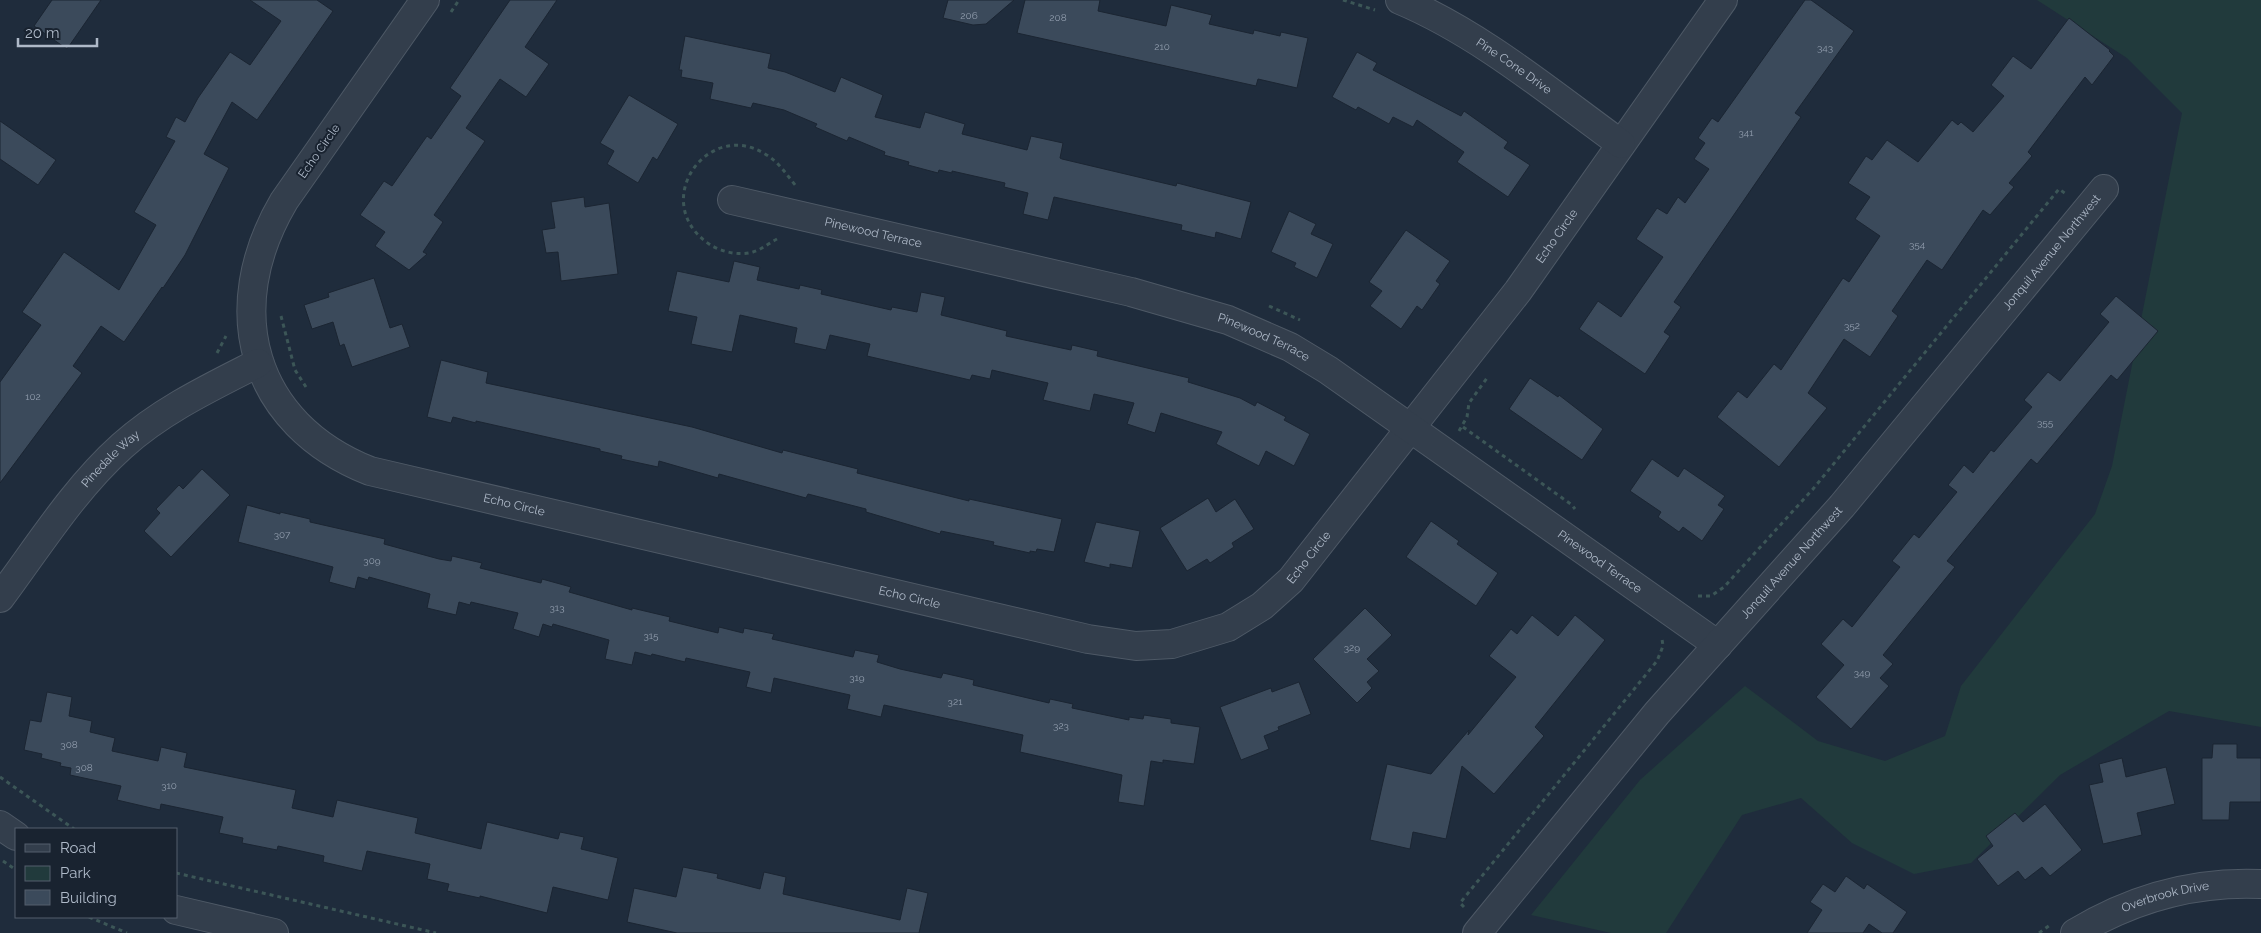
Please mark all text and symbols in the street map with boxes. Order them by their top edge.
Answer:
house number: 206 [960,10,978,21]
house number: 208 [1049,12,1067,23]
scale bar [18,15,96,47]
text: 20 m [25,24,60,42]
street label: Pine Cone Drive [1474,35,1554,97]
house number: 210 [1154,41,1170,52]
house number: 343 [1817,42,1833,53]
street label: Echo Circle [295,121,343,181]
house number: 341 [1738,127,1754,138]
street label: Jonquil Avenue Northwest [2000,192,2103,313]
street label: Echo Circle [1533,206,1581,266]
street label: Pinewood Terrace [823,215,923,251]
house number: 354 [1909,239,1926,250]
street label: Pinewood Terrace [1216,310,1312,364]
house number: 352 [1844,320,1860,331]
house number: 102 [25,391,41,402]
house number: 355 [2037,417,2054,428]
street label: Pinedale Way [78,427,143,490]
street label: Echo Circle [482,491,546,519]
street label: Jonquil Avenue Northwest [1738,504,1845,622]
street label: Pinewood Terrace [1555,527,1644,596]
street label: Echo Circle [1284,528,1334,586]
house number: 307 [274,529,291,540]
house number: 309 [363,555,381,566]
street label: Echo Circle [877,583,942,611]
house number: 313 [550,602,564,613]
house number: 315 [643,630,659,641]
house number: 329 [1344,642,1360,653]
house number: 349 [1854,667,1870,678]
house number: 319 [849,672,865,683]
house number: 321 [948,696,963,707]
house number: 323 [1053,720,1069,731]
house number: 308 [60,739,78,750]
house number: 308 [75,762,93,773]
house number: 310 [161,780,177,791]
legend [15,828,178,918]
text: Road [60,839,96,857]
text: Park [60,864,91,882]
street label: Overbrook Drive [2119,879,2210,915]
text: Building [60,889,117,907]

